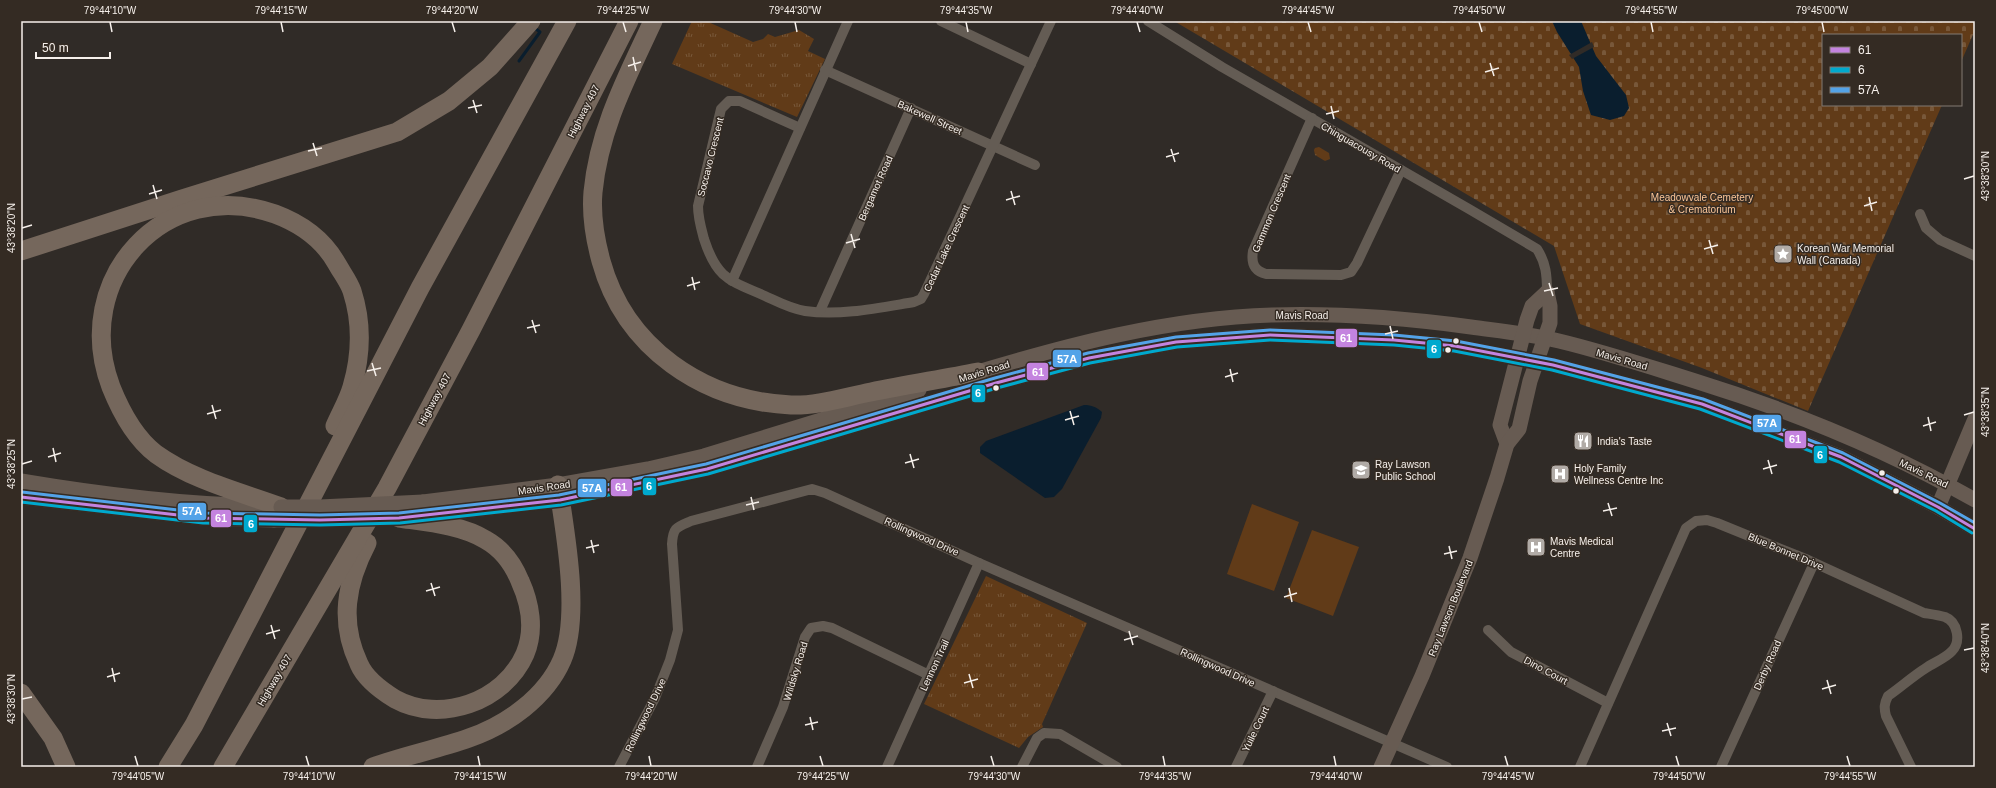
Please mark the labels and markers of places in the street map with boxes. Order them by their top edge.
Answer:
place icon: Korean War Memorial Wall (Canada) [1772,243,1794,265]
place label: Korean War Memorial Wall (Canada) [1797,243,1894,266]
unlabelled marker [1451,336,1461,346]
unlabelled marker [1443,345,1453,355]
unlabelled marker [991,383,1001,393]
restaurant icon: India's Taste [1572,430,1594,452]
place label: India's Taste [1597,436,1653,447]
school or university icon: Ray Lawson Public School [1350,459,1372,481]
place label: Ray Lawson Public School [1375,459,1436,482]
hospital icon: Holy Family Wellness Centre Inc [1549,463,1571,485]
place label: Holy Family Wellness Centre Inc [1574,463,1663,486]
unlabelled marker [1877,468,1887,478]
unlabelled marker [1891,486,1901,496]
hospital icon: Mavis Medical Centre [1525,536,1547,558]
place label: Mavis Medical Centre [1550,536,1613,559]

